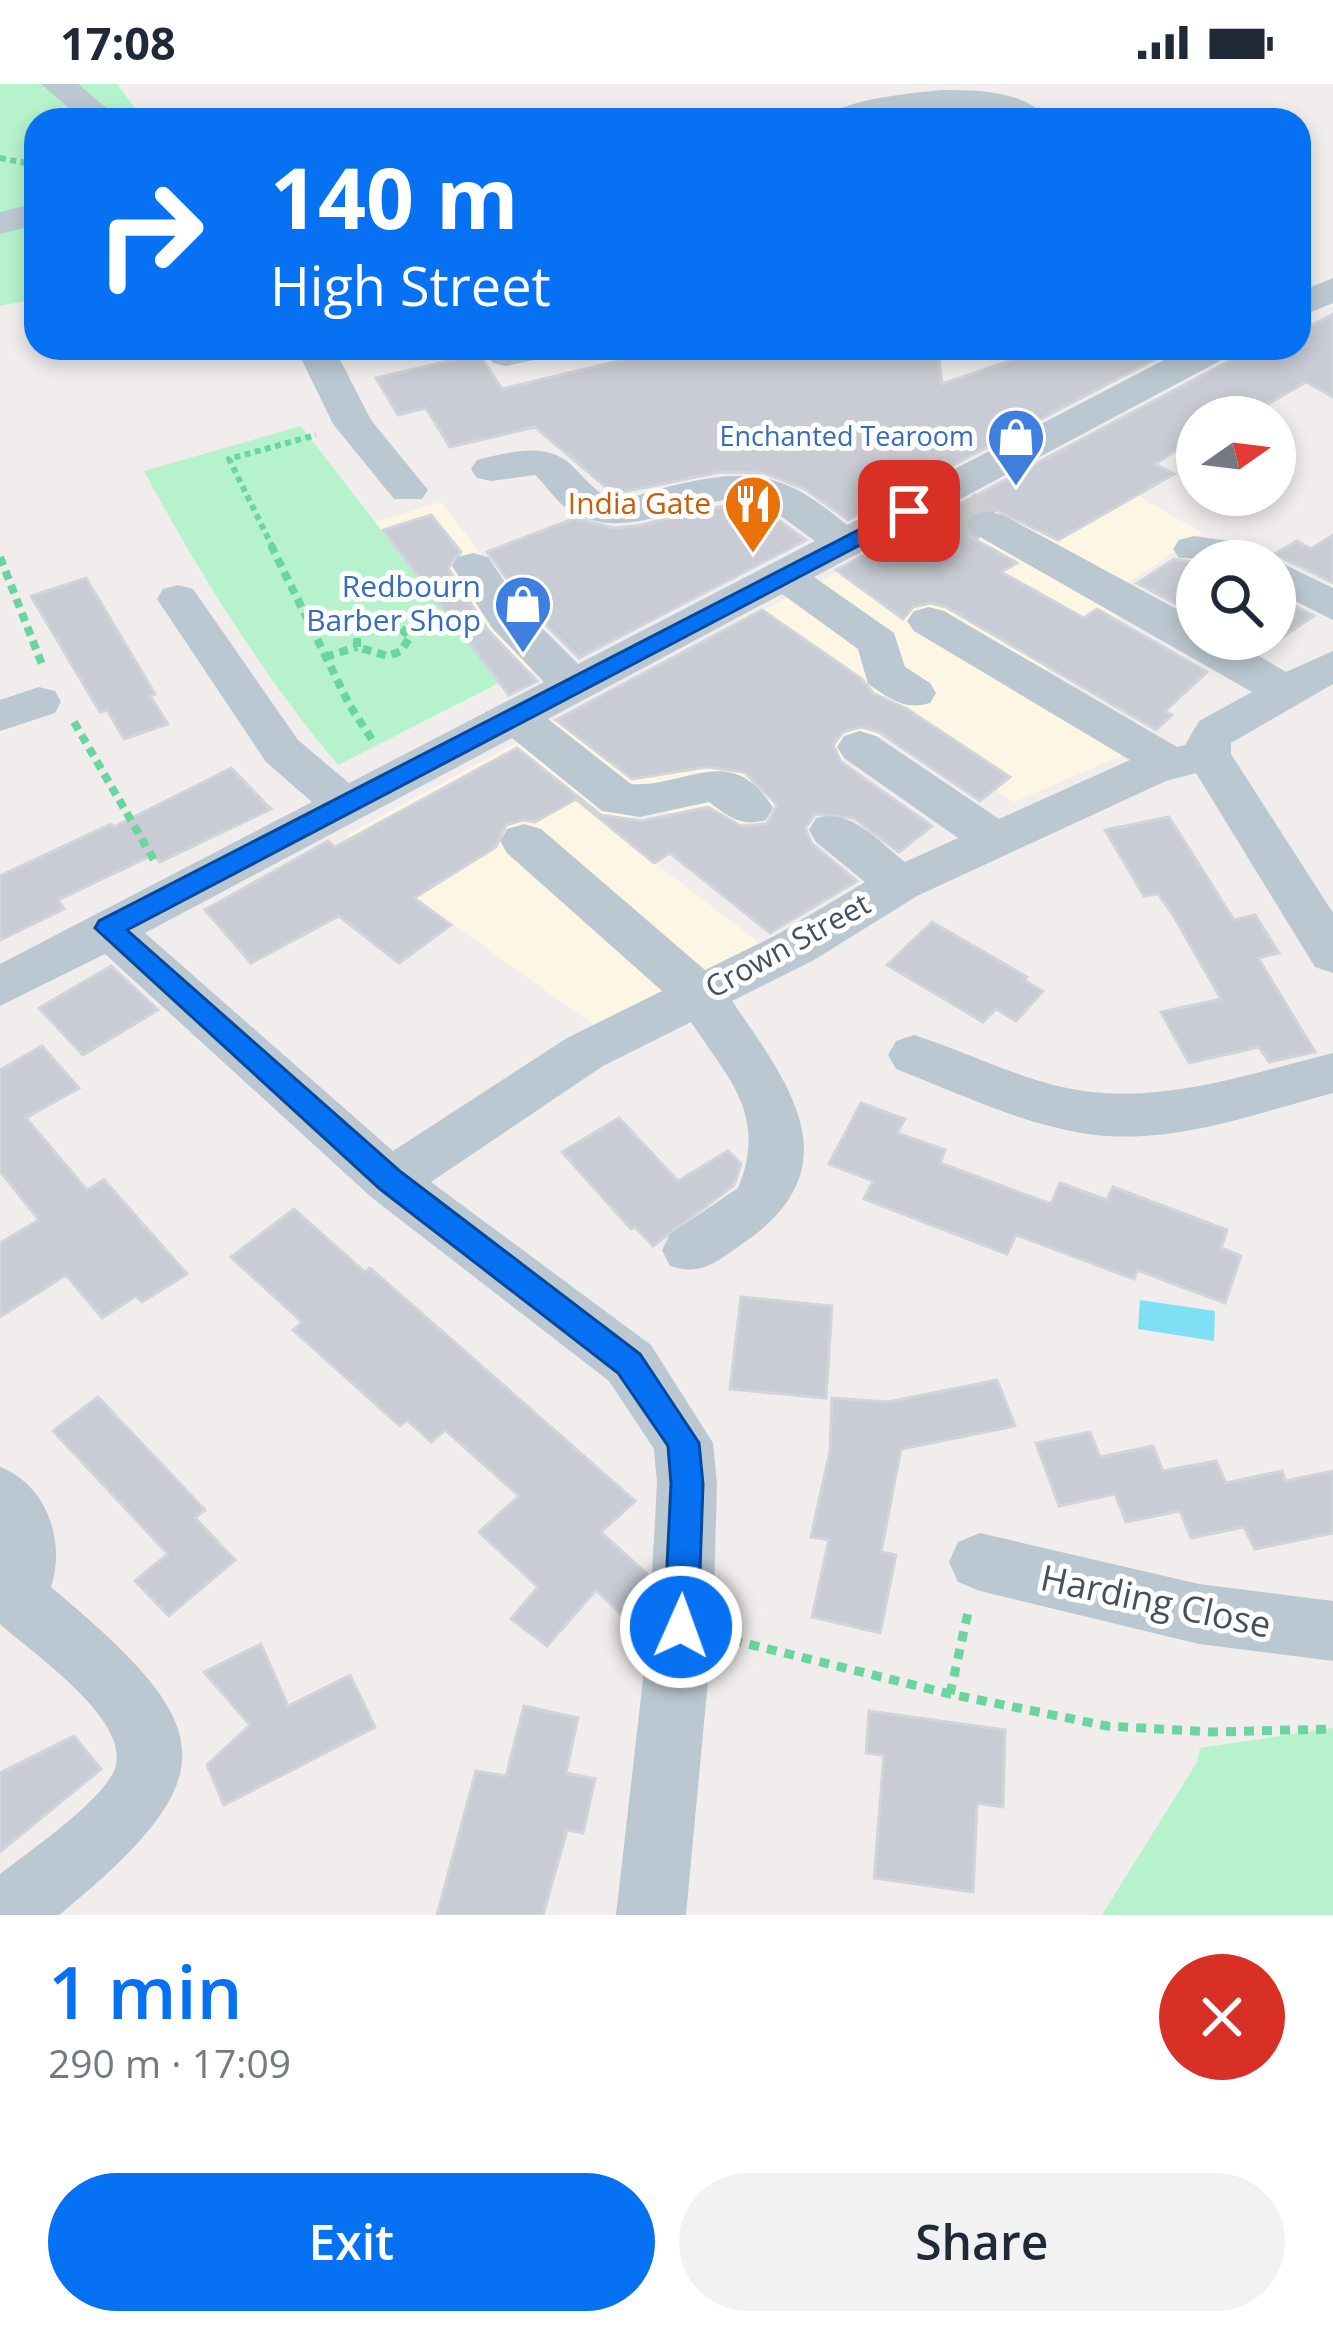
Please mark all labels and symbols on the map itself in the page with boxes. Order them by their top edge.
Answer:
north arrow [1176,396,1296,516]
shop icon: Enchanted Tearoom [985,406,1047,488]
place label: Enchanted Tearoom [720,417,974,454]
pin [858,460,960,562]
restaurant icon: India Gate [722,473,784,555]
place label: India Gate [568,482,711,523]
place label: Redbourn Barber Shop [306,565,481,640]
shop icon: Redbourn Barber Shop [492,573,554,655]
street label: Crown Street [698,883,877,1007]
street label: Harding Close [1036,1552,1276,1649]
position arrow [618,1564,744,1690]

